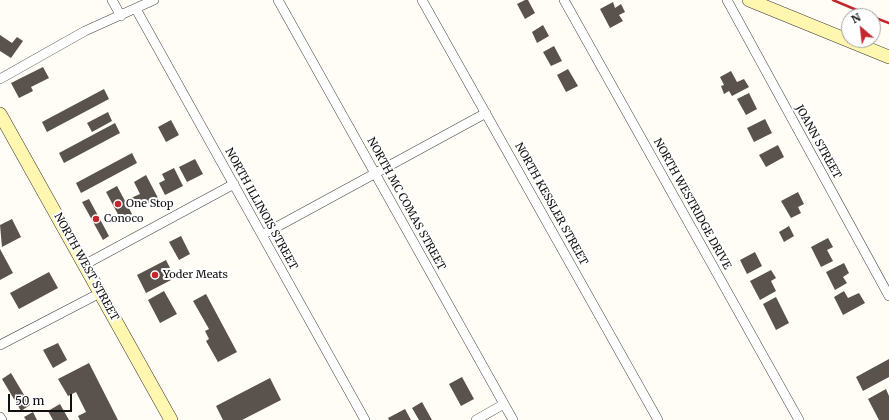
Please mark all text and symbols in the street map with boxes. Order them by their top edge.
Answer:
north arrow [841,8,881,48]
text: N [849,10,863,27]
street label: JOANN STREET [792,103,844,181]
street label: NORTH MC COMAS STREET [364,135,448,273]
street label: NORTH WESTRIDGE DRIVE [650,136,734,272]
street label: NORTH KESSLER STREET [512,140,590,268]
street label: NORTH ILLINOIS STREET [222,146,300,272]
place label: One Stop [126,197,173,211]
marker: One Stop [113,199,123,209]
street label: NORTH WEST STREET [51,211,121,323]
place label: Conoco [104,212,143,226]
marker: Conoco [91,214,101,224]
place label: Yoder Meats [163,268,228,282]
marker: Yoder Meats [150,270,160,280]
scale bar [10,386,74,412]
text: 50 m [15,393,44,408]

